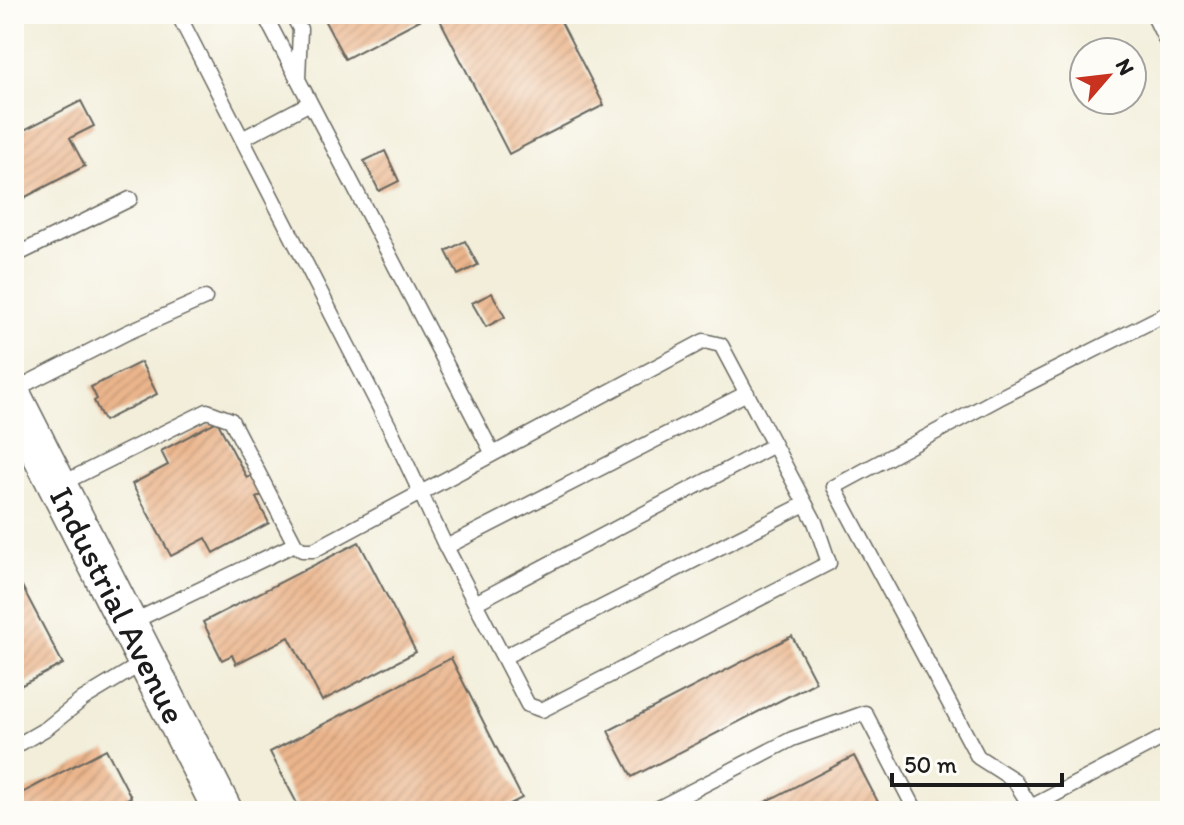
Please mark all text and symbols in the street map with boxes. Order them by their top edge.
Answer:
north arrow [1068,36,1148,116]
text: N [1110,54,1141,80]
street label: Industrial Avenue [41,480,195,730]
scale bar [892,737,1062,787]
text: 50 m [904,750,957,779]

